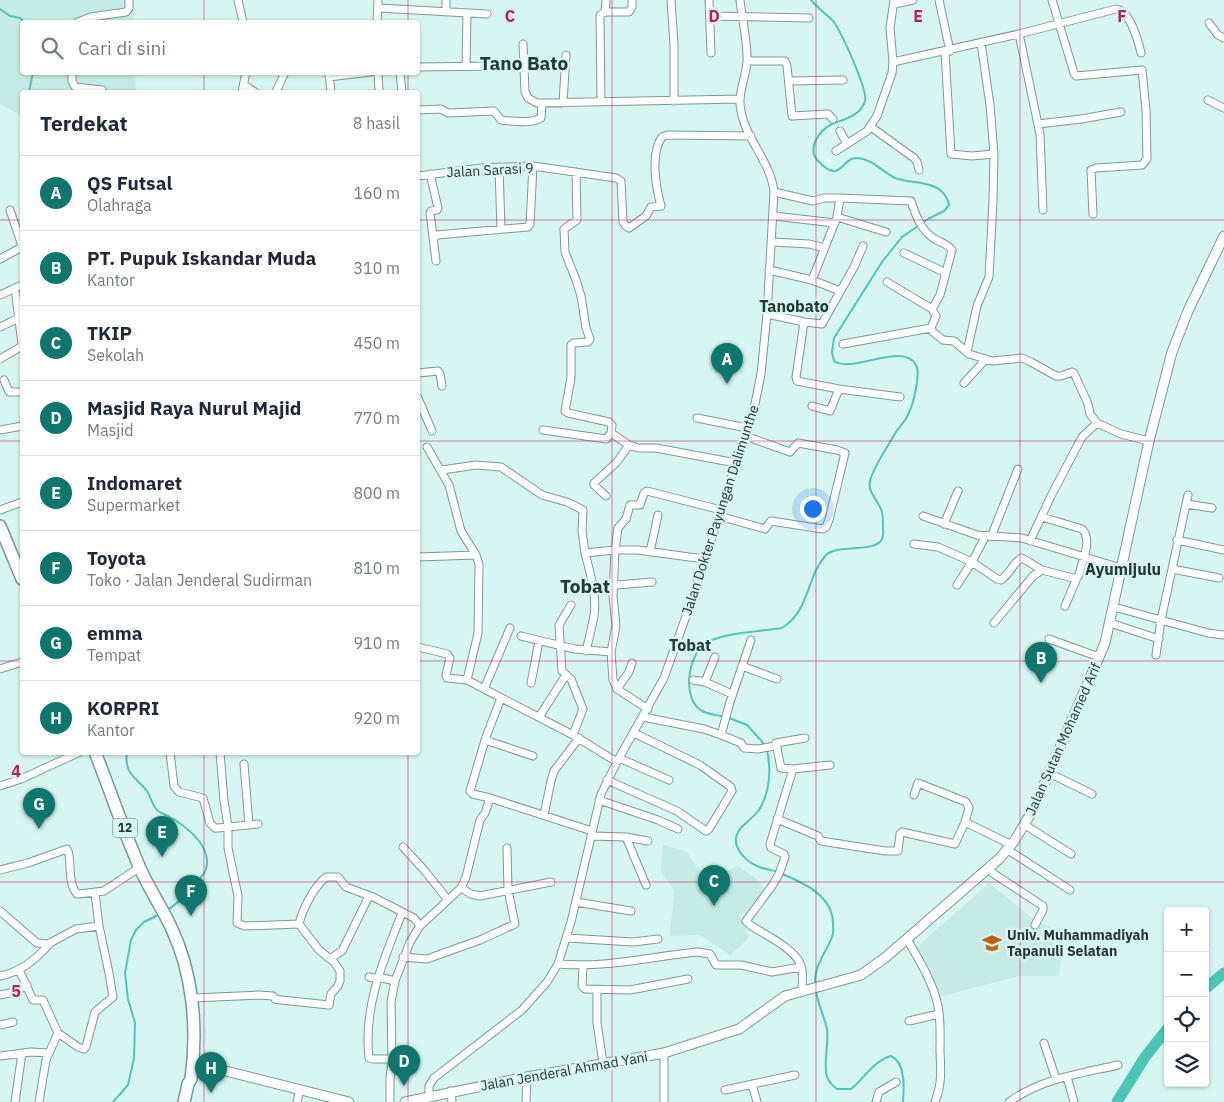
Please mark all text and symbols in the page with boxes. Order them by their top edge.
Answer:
text: C [505,6,515,26]
text: D [708,6,720,26]
text: E [913,6,923,26]
text: F [1117,6,1127,26]
search box [20,20,420,75]
icon: search [38,34,66,62]
text: Cari di sini [78,36,166,60]
district label: Tano Bato [480,51,568,75]
text: Terdekat [40,109,128,137]
text: 8 hasil [353,113,400,133]
street label: Jalan Sarasi 9 [446,159,534,181]
text: QS Futsal [87,171,172,195]
text: A [51,183,61,203]
text: 160 m [353,183,400,203]
text: Olahraga [87,195,152,215]
text: PT. Pupuk Iskandar Muda [87,246,316,270]
text: B [51,258,61,278]
text: 310 m [353,258,400,278]
text: Kantor [87,270,135,290]
district label: Tanobato [759,296,829,316]
text: TKIP [87,321,132,345]
text: C [51,333,61,353]
text: 450 m [353,333,400,353]
pin: A [711,343,743,384]
text: Sekolah [87,345,144,365]
text: Masjid Raya Nurul Majid [87,396,301,420]
street label: Jalan Dokter Payungan Dalimunthe [677,402,763,617]
text: D [50,408,62,428]
text: 770 m [353,408,400,428]
text: Masjid [87,420,134,440]
text: Indomaret [87,471,182,495]
text: E [51,483,61,503]
text: 800 m [353,483,400,503]
text: Supermarket [87,495,180,515]
your location [800,496,826,522]
text: Toyota [87,546,146,570]
text: F [51,558,61,578]
text: 810 m [353,558,400,578]
district label: Ayumijulu [1085,559,1161,579]
text: Toko · Jalan Jenderal Sudirman [87,570,312,590]
district label: Tobat [560,574,610,598]
text: emma [87,621,142,645]
text: G [50,633,62,653]
text: 910 m [353,633,400,653]
district label: Tobat [669,635,711,655]
pin: B [1025,642,1057,683]
text: Tempat [87,645,141,665]
street label: Jalan Sutan Mohamed Arif [1021,660,1105,818]
text: KORPRI [87,696,159,720]
text: H [50,708,62,728]
text: 920 m [353,708,400,728]
text: Kantor [87,720,135,740]
text: 4 [11,761,21,781]
pin: G [23,788,55,829]
pin: E [146,816,178,857]
road number: 12 [112,818,138,838]
pin: C [698,865,730,906]
pin: F [175,875,207,916]
map controls [1164,907,1209,1087]
button: + [1164,907,1209,952]
place label: Univ. Muhammadiyah Tapanuli Selatan [1007,926,1149,960]
school or university icon: Univ. Muhammadiyah Tapanuli Selatan [981,932,1003,954]
button: − [1164,952,1209,997]
text: 5 [11,981,21,1001]
button: locate [1164,997,1209,1042]
button: layers [1164,1042,1209,1087]
pin: D [388,1045,420,1086]
street label: Jalan Jenderal Ahmad Yani [479,1047,649,1095]
pin: H [195,1052,227,1093]

